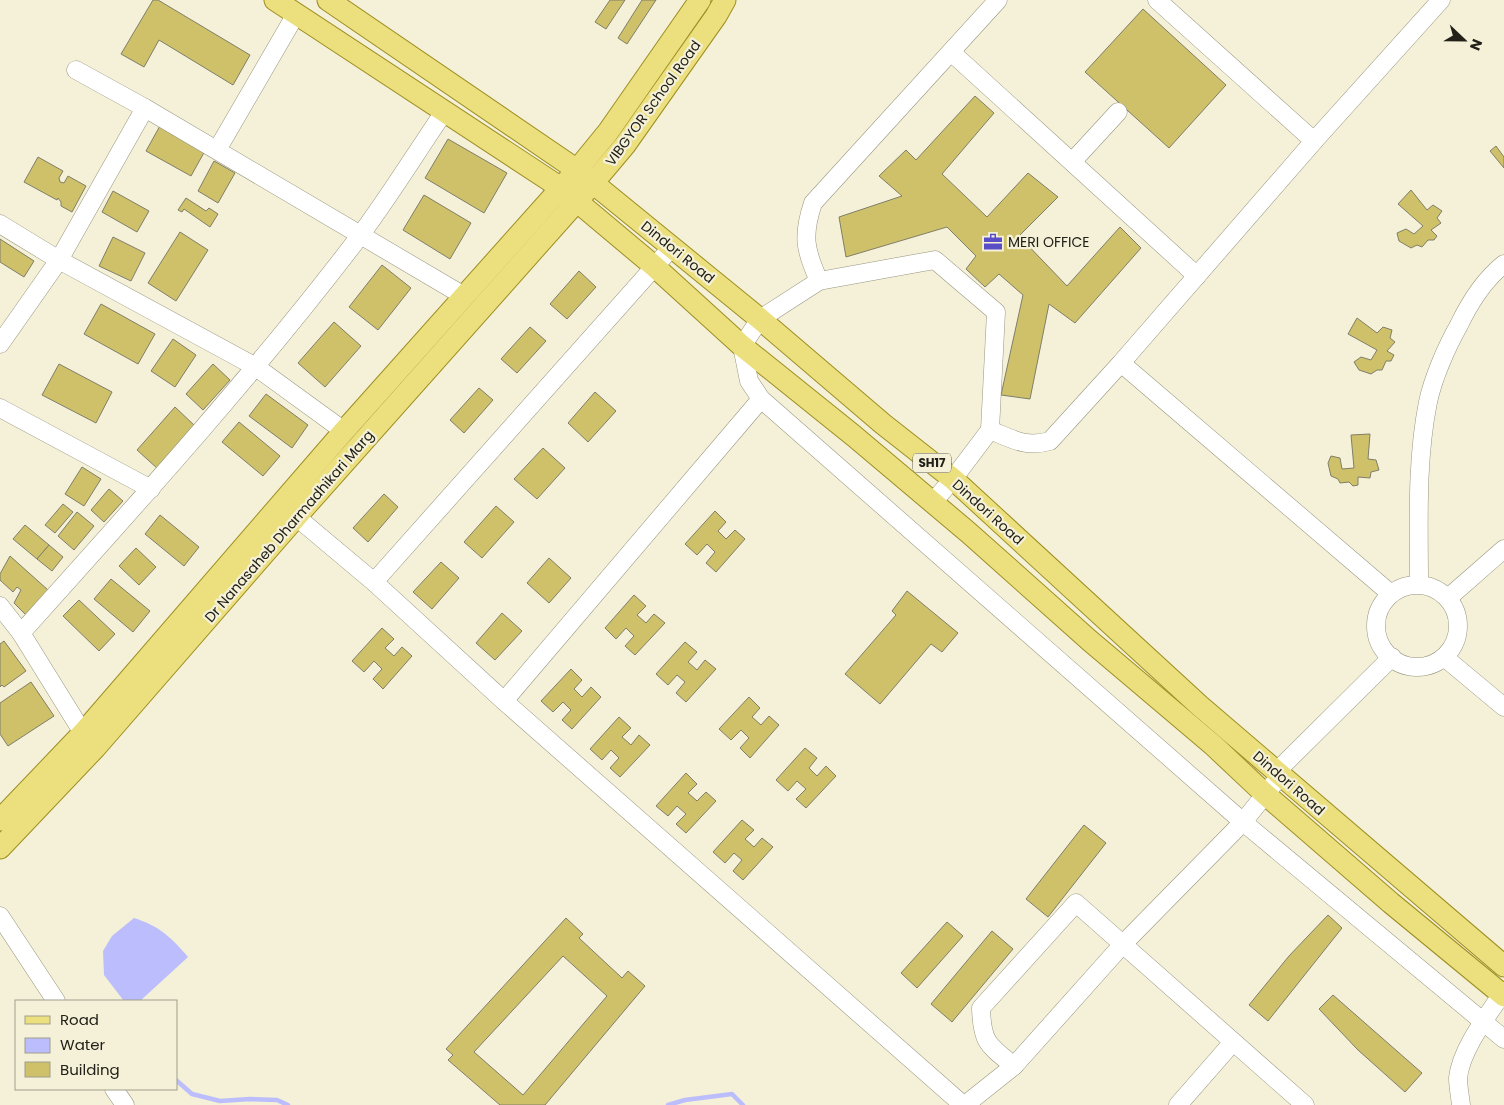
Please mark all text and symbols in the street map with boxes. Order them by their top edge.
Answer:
north arrow [1439,15,1489,65]
street label: VIBGYOR School Road [601,36,705,170]
text: N [1465,36,1487,53]
street label: Dindori Road [637,216,719,288]
office icon: MERI OFFICE [982,231,1004,253]
place label: MERI OFFICE [1008,232,1089,252]
street label: Dr Nanasaheb Dharmadhikari Marg [200,426,378,626]
road number: SH17 [913,453,951,472]
street label: Dindori Road [948,475,1028,549]
street label: Dindori Road [1249,746,1329,820]
legend [15,1000,178,1090]
text: Road [60,1009,99,1030]
text: Water [60,1034,106,1055]
text: Building [60,1059,120,1080]

